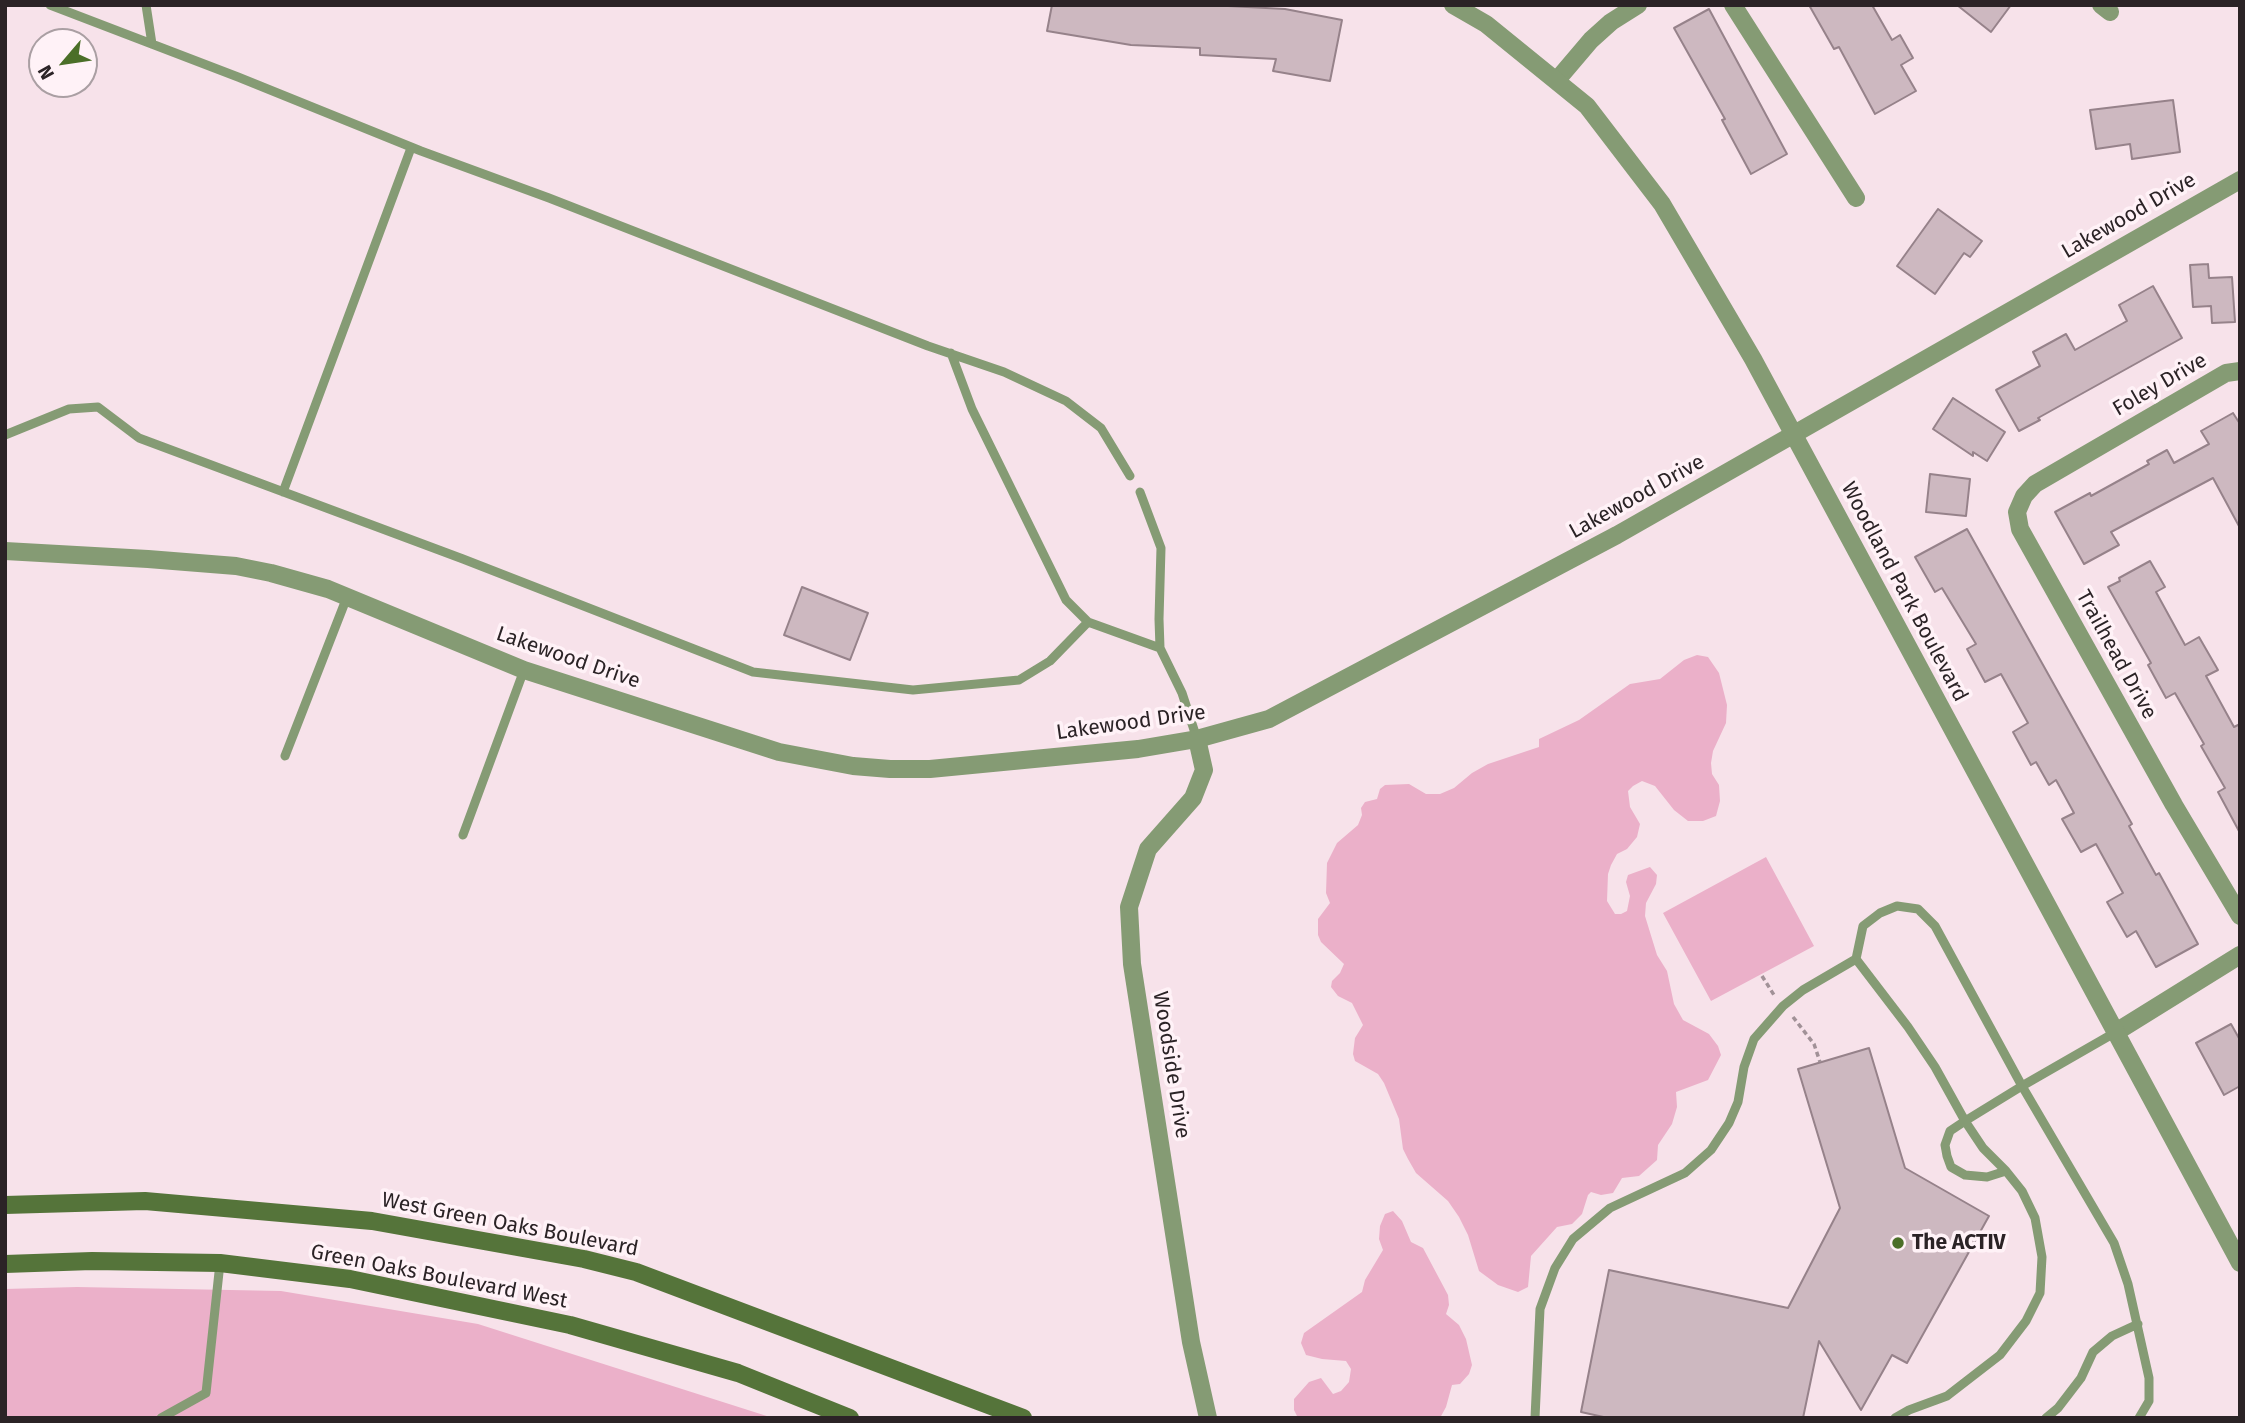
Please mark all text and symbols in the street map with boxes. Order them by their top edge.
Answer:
north arrow [28,28,98,98]
text: N [33,61,59,84]
street label: Lakewood Drive [2057,167,2201,265]
street label: Foley Drive [2108,348,2212,422]
street label: Lakewood Drive [1565,449,1709,545]
street label: Woodland Park Boulevard [1835,478,1973,706]
street label: Trailhead Drive [2070,586,2162,724]
street label: Lakewood Drive [493,622,643,694]
street label: Lakewood Drive [1055,700,1207,746]
street label: Woodside Drive [1147,990,1195,1140]
street label: West Green Oaks Boulevard [380,1188,640,1262]
place label: The ACTIV [1912,1230,2006,1256]
marker: The ACTIV [1890,1235,1906,1251]
street label: Green Oaks Boulevard West [309,1240,569,1314]

